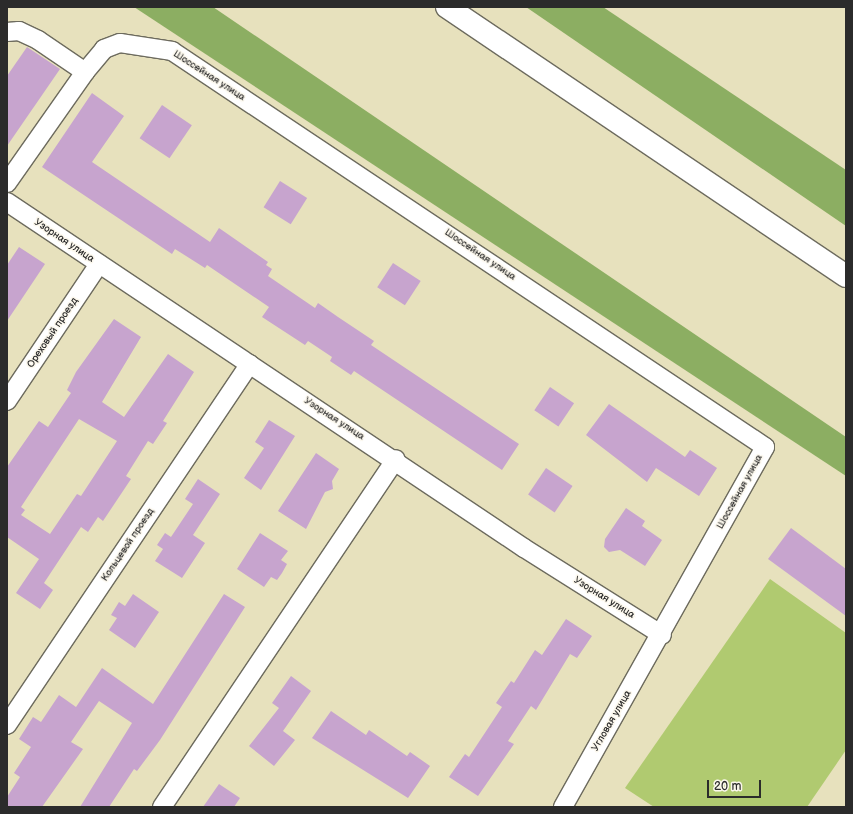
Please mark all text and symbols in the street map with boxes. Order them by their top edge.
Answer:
street label: Шоссейная улица [171,48,247,104]
street label: Узорная улица [32,217,96,265]
street label: Шоссейная улица [442,227,518,283]
street label: Ореховый проезд [25,296,81,370]
street label: Узорная улица [302,395,366,443]
street label: Шоссейная улица [715,453,765,531]
street label: Кольцевой проезд [99,506,157,584]
street label: Узорная улица [571,574,637,622]
street label: Угловая улица [590,688,634,754]
scale bar [709,772,763,798]
text: 20 m [714,779,741,794]

